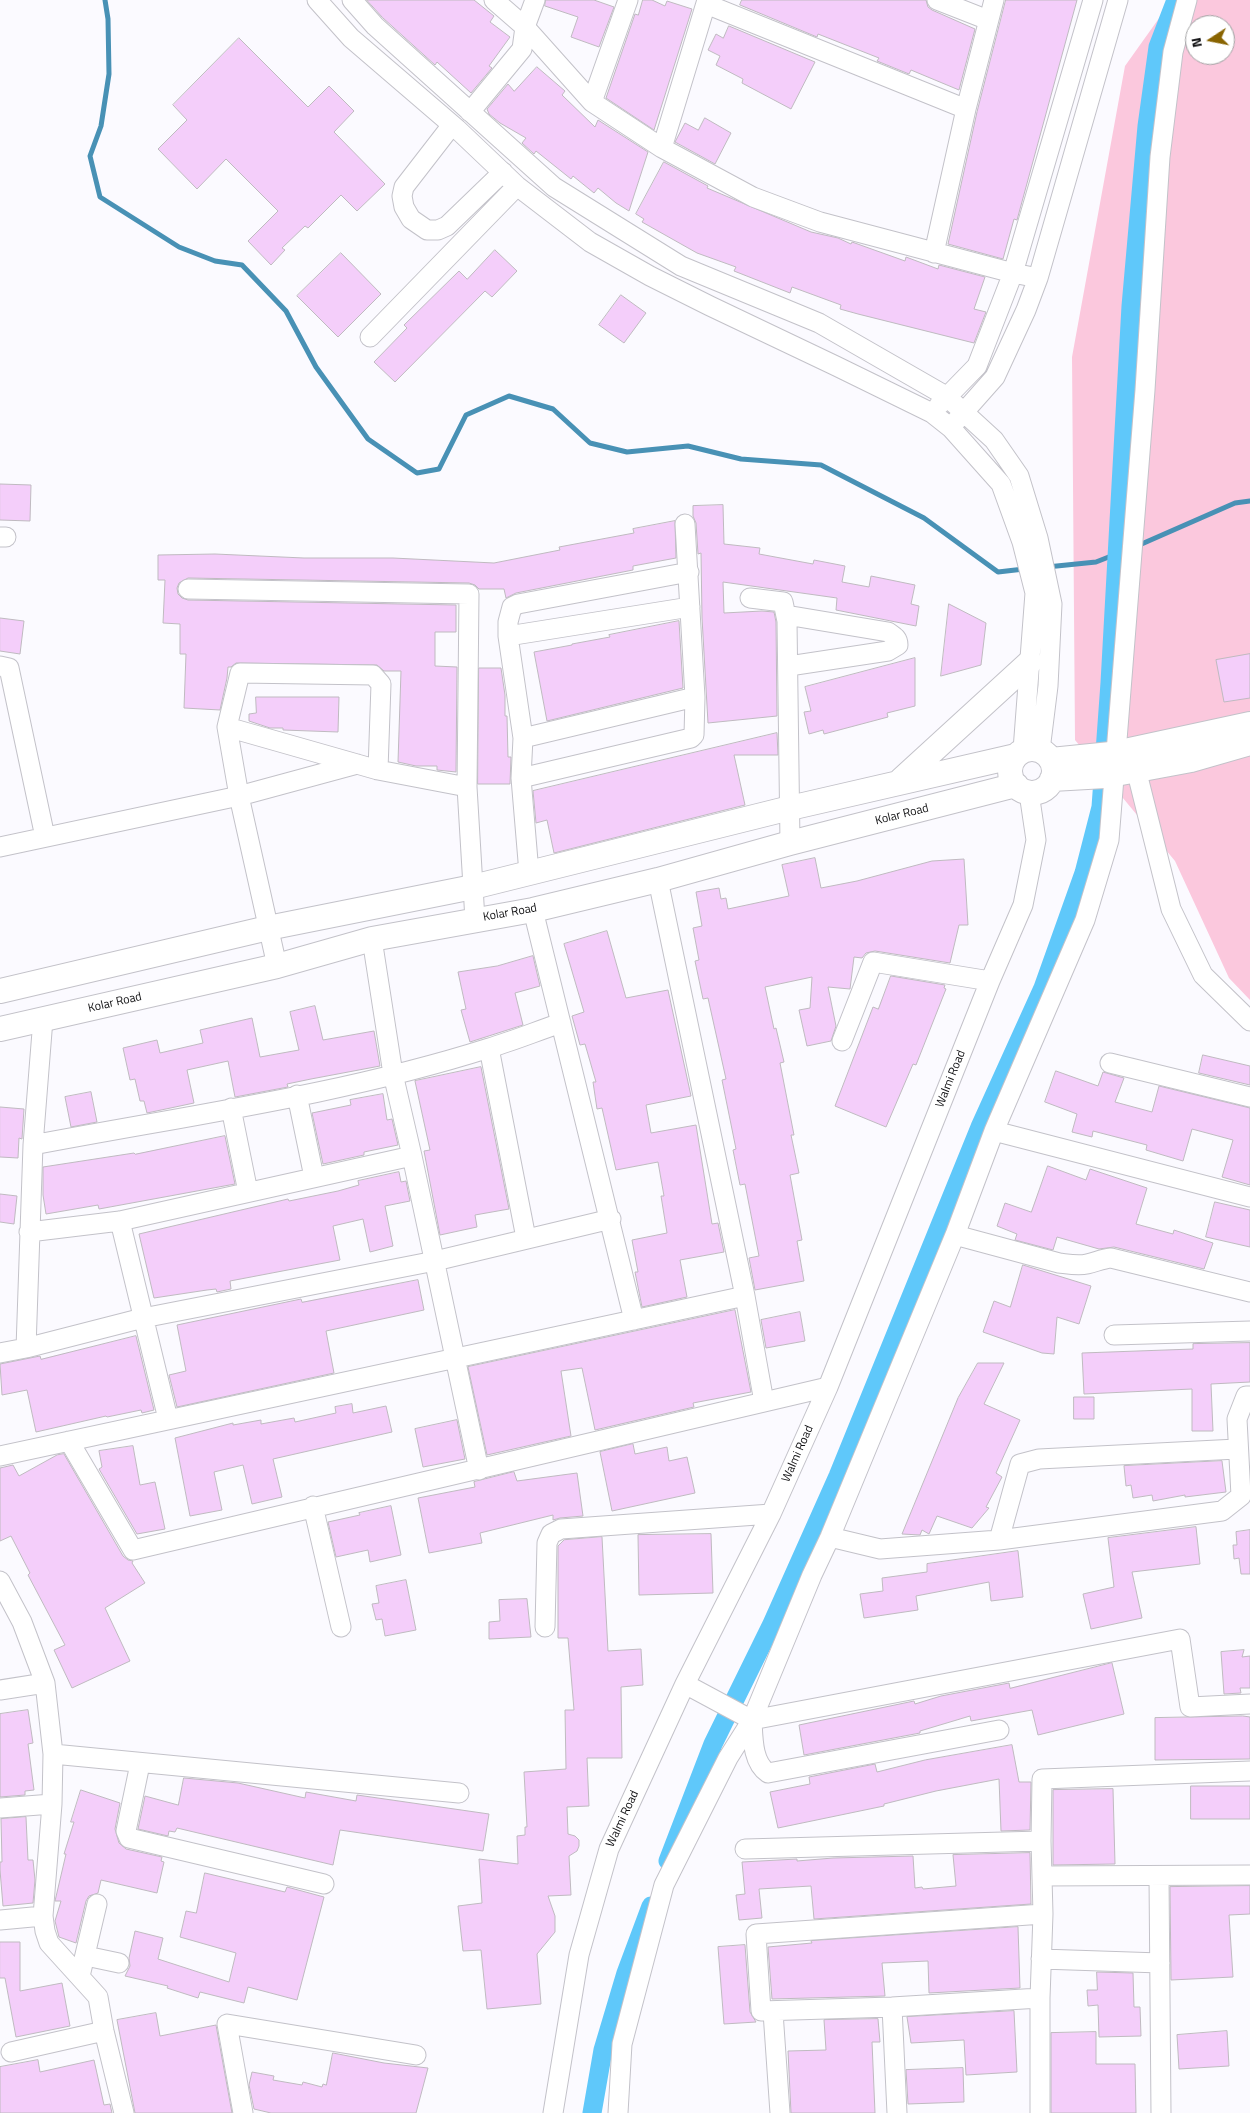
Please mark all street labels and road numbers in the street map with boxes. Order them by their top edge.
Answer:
street label: Kolar Road [874,801,930,829]
street label: Kolar Road [482,901,538,925]
street label: Kolar Road [87,990,143,1016]
street label: Walmi Road [933,1048,969,1110]
street label: Walmi Road [779,1423,817,1485]
street label: Walmi Road [604,1789,642,1849]

